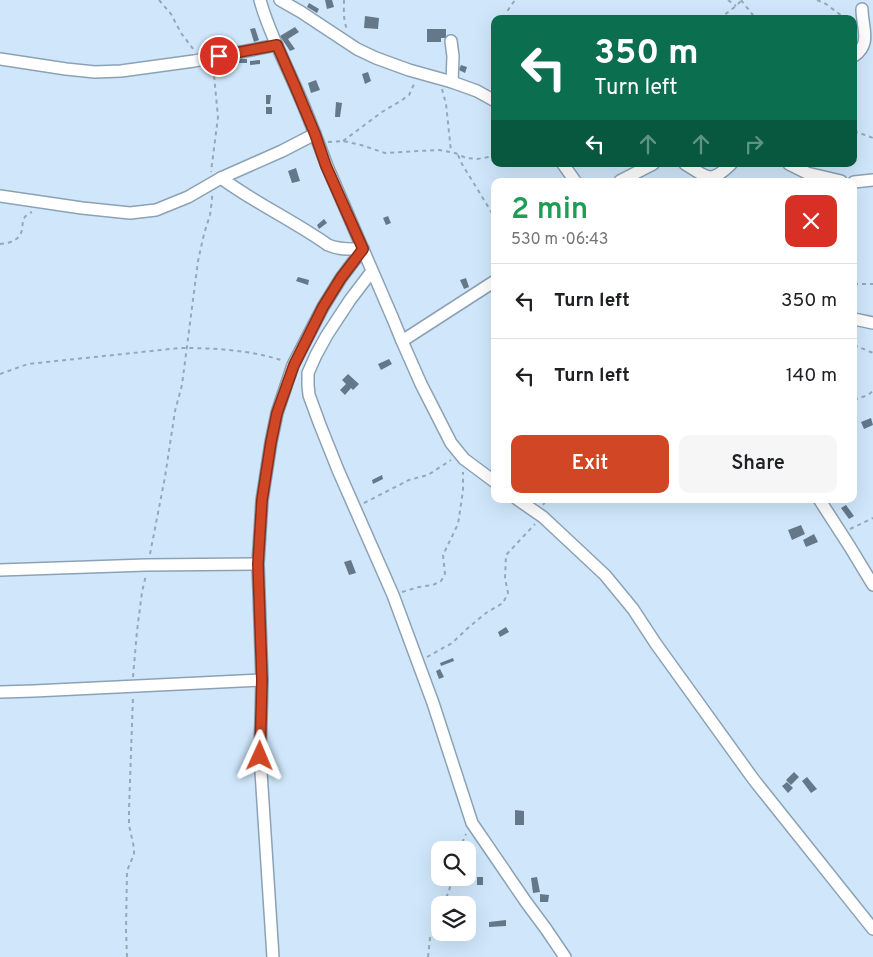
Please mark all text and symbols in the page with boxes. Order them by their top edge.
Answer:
text: 350 m [594,32,699,76]
pin [198,35,240,77]
icon: left [511,35,576,100]
icon: arrive [205,42,233,70]
text: Turn left [594,75,677,102]
icon: left [581,130,609,158]
icon: ahead [634,130,662,158]
icon: ahead [687,130,715,158]
icon: right [740,130,768,158]
text: 2 min [511,192,588,229]
button: close [785,195,837,247]
text: 530 m · 06:43 [511,230,609,250]
icon: left [511,287,539,315]
text: Turn left [554,289,630,313]
text: 350 m [781,289,837,313]
icon: left [511,362,539,390]
text: Turn left [554,364,630,388]
text: 140 m [786,364,837,388]
button: Exit [511,435,669,493]
button: Share [679,435,837,493]
position arrow [233,729,285,781]
map controls [431,841,476,941]
button: search [431,841,476,886]
button: layers [431,896,476,941]

